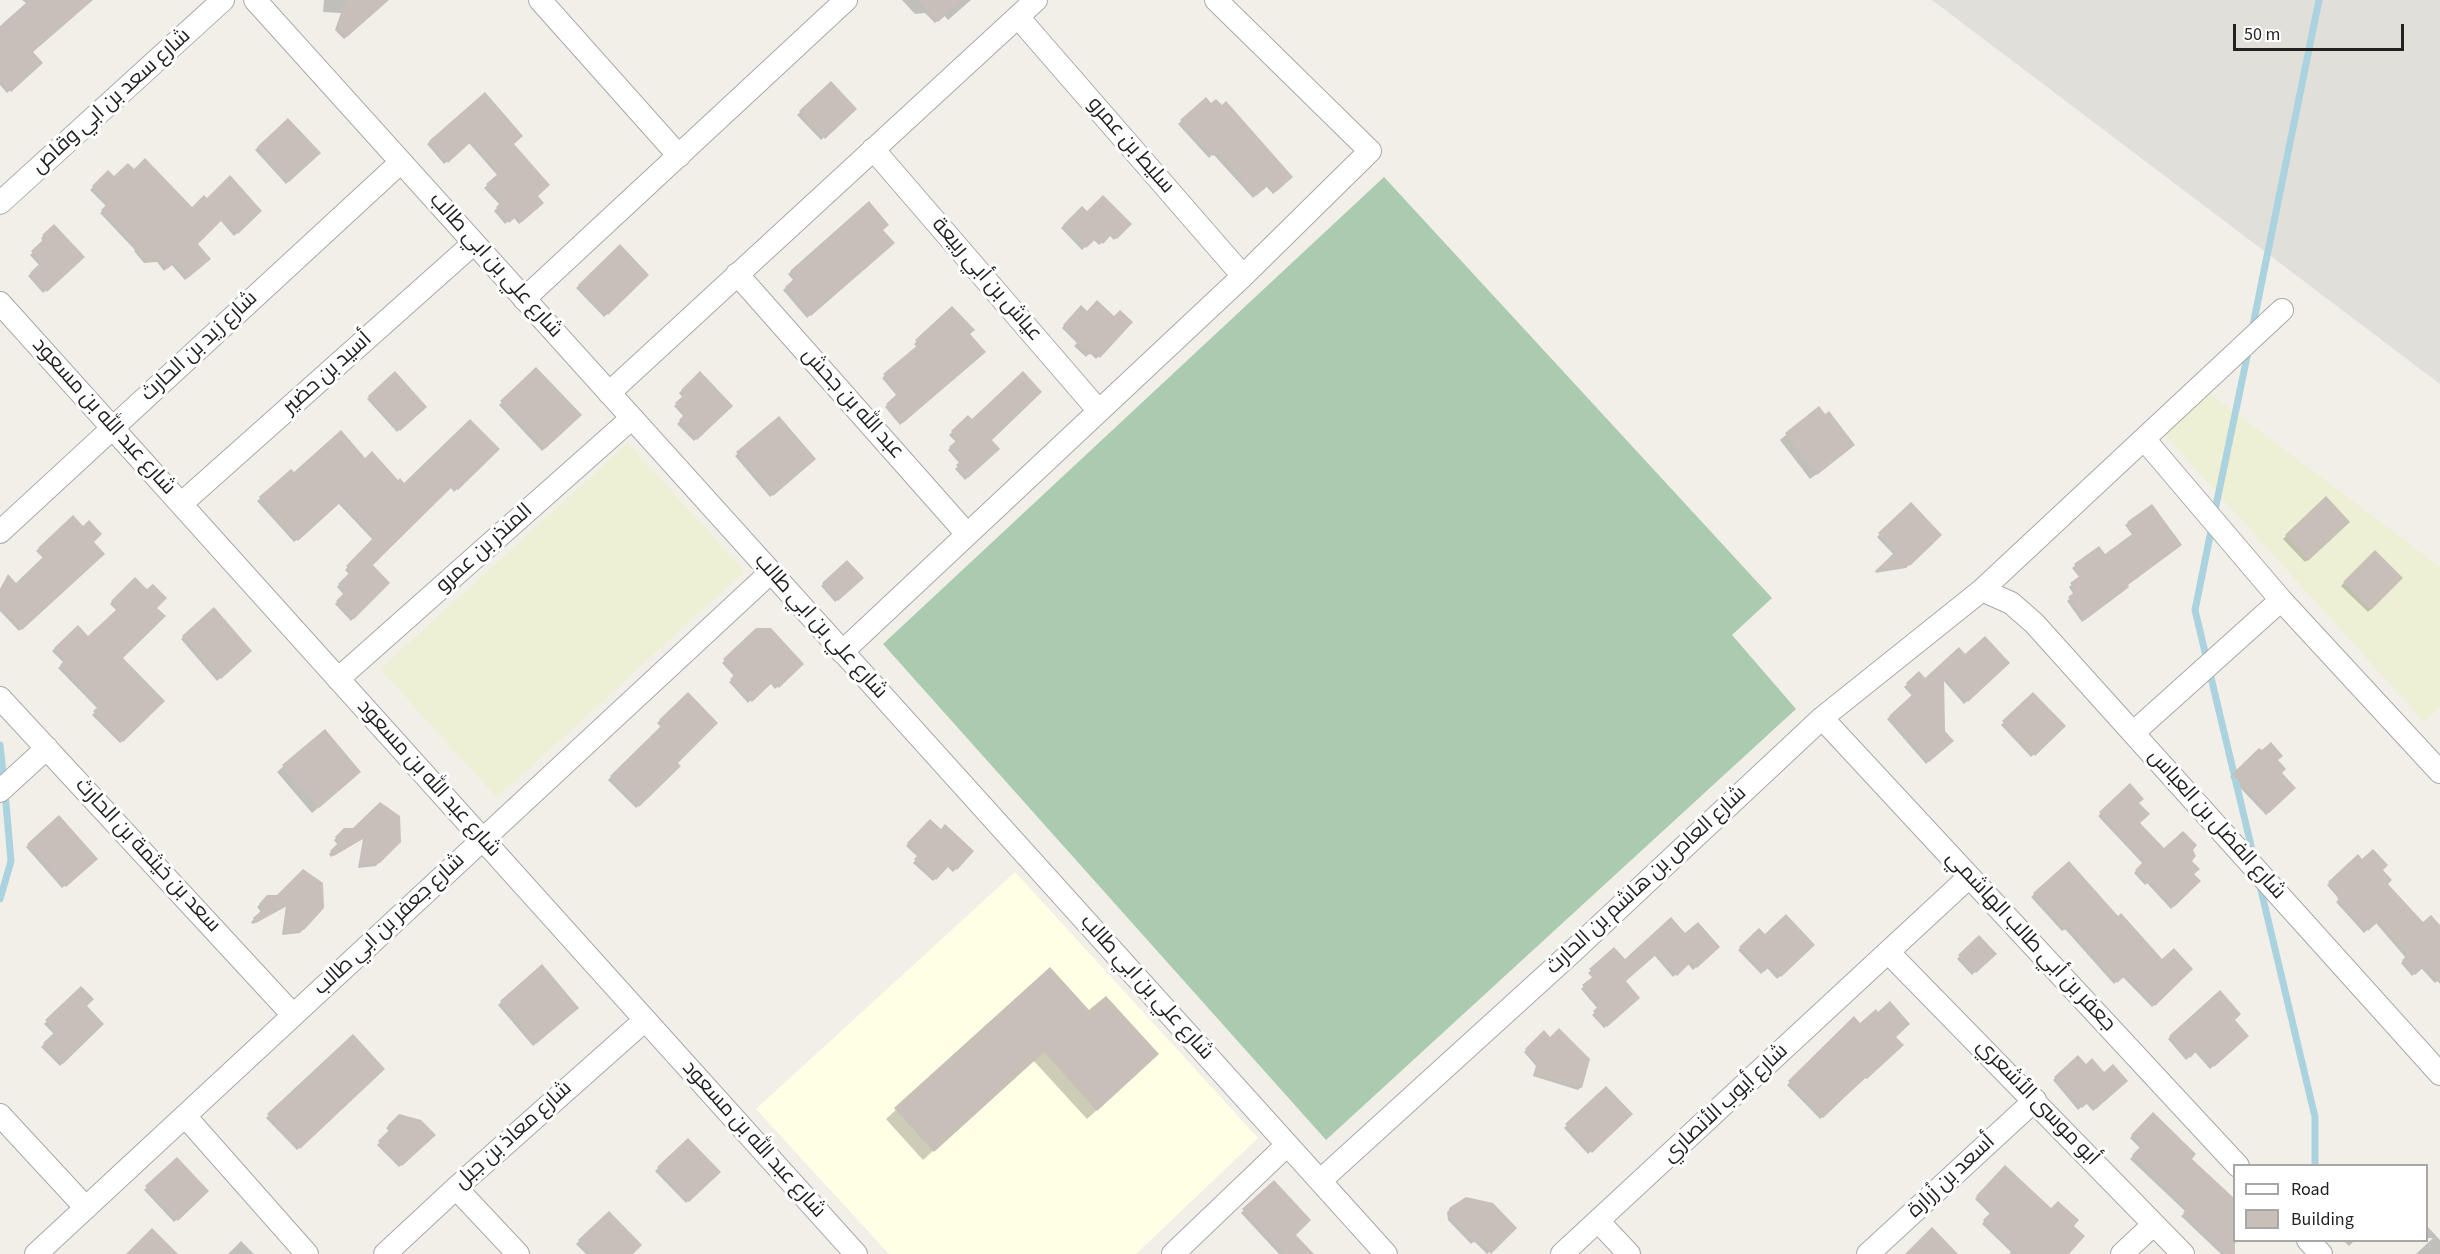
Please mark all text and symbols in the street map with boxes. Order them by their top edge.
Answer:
scale bar [2236,12,2407,50]
text: 50 m [2244,22,2280,47]
street label: شارع سعد بن ابي وقاص [27,24,197,180]
street label: سليط بن عمرو [1081,93,1179,199]
street label: شارع علي بن ابي طالب [423,188,567,344]
street label: عياش بن أبي ربيعة [925,213,1047,347]
street label: شارع زيد بن الحارث [137,287,263,407]
street label: أسيد بن حضير [278,327,378,421]
street label: شارع عبد الله بن مسعود [26,333,180,501]
street label: عبد الله بن جحش [795,343,909,465]
street label: المنذر بن عمرو [431,499,539,599]
street label: شارع علي بن ابي طالب [748,549,892,705]
street label: شارع عبد الله بن مسعود [351,695,505,863]
street label: شارع الفضل بن العباس [2142,745,2290,905]
street label: سعد بن خيثمة بن الحارث [69,774,225,938]
street label: شارع العاص بن هاشم بن الحارث [1542,782,1752,980]
street label: جعفر بن أبي طالب الهاشمي [1940,846,2120,1038]
street label: شارع جعفر بن ابي طالب [309,849,471,1001]
street label: شارع علي بن ابي طالب [1074,910,1218,1066]
street label: أبو موسى الأشعري [1970,1034,2104,1172]
street label: شارع أيوب الأنصاري [1658,1039,1794,1169]
street label: شارع عبد الله بن مسعود [676,1056,830,1224]
street label: شارع معاذ بن جبل [450,1077,578,1195]
street label: أسعد بن زُرارة [1903,1130,2001,1224]
legend [2233,1164,2428,1242]
text: Road [2291,1177,2330,1202]
text: Building [2291,1207,2354,1232]

